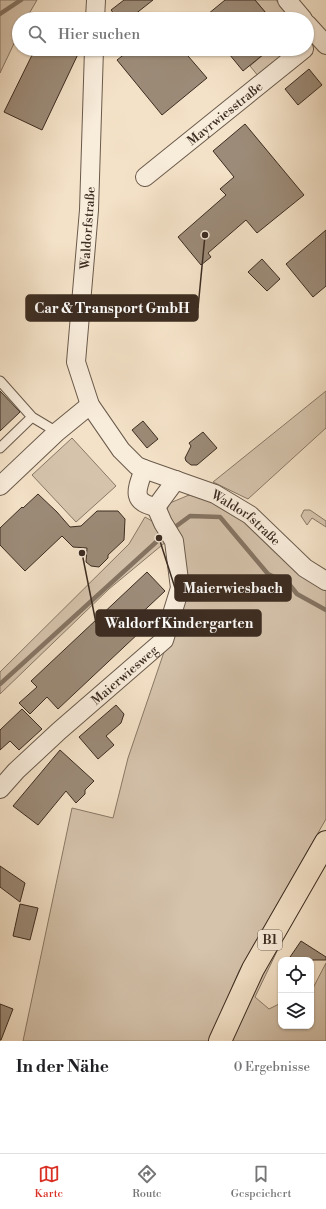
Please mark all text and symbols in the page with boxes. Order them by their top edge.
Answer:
search box [12,12,314,56]
icon: search [26,23,48,45]
text: Hier suchen [58,25,140,44]
street label: Mayrwiesstraße [184,78,266,149]
street label: Waldorfstraße [77,186,99,271]
callout: Car & Transport GmbH [26,295,198,321]
text: Car & Transport GmbH [34,300,190,318]
street label: Waldorfstraße [207,486,284,549]
callout: Maierwiesbach [175,575,291,601]
text: Maierwiesbach [183,580,283,598]
callout: Waldorf Kindergarten [96,610,261,636]
text: Waldorf Kindergarten [104,615,254,633]
street label: Maierwiesweg [88,642,162,709]
road number: B1 [258,930,282,950]
map controls [278,957,314,1029]
button: locate [278,957,314,993]
button: layers [278,993,314,1029]
text: In der Nähe [16,1056,109,1078]
text: 0 Ergebnisse [234,1059,310,1075]
tab: Karte [35,1163,63,1201]
tab: Route [132,1163,162,1201]
tab: Gespeichert [231,1163,291,1201]

